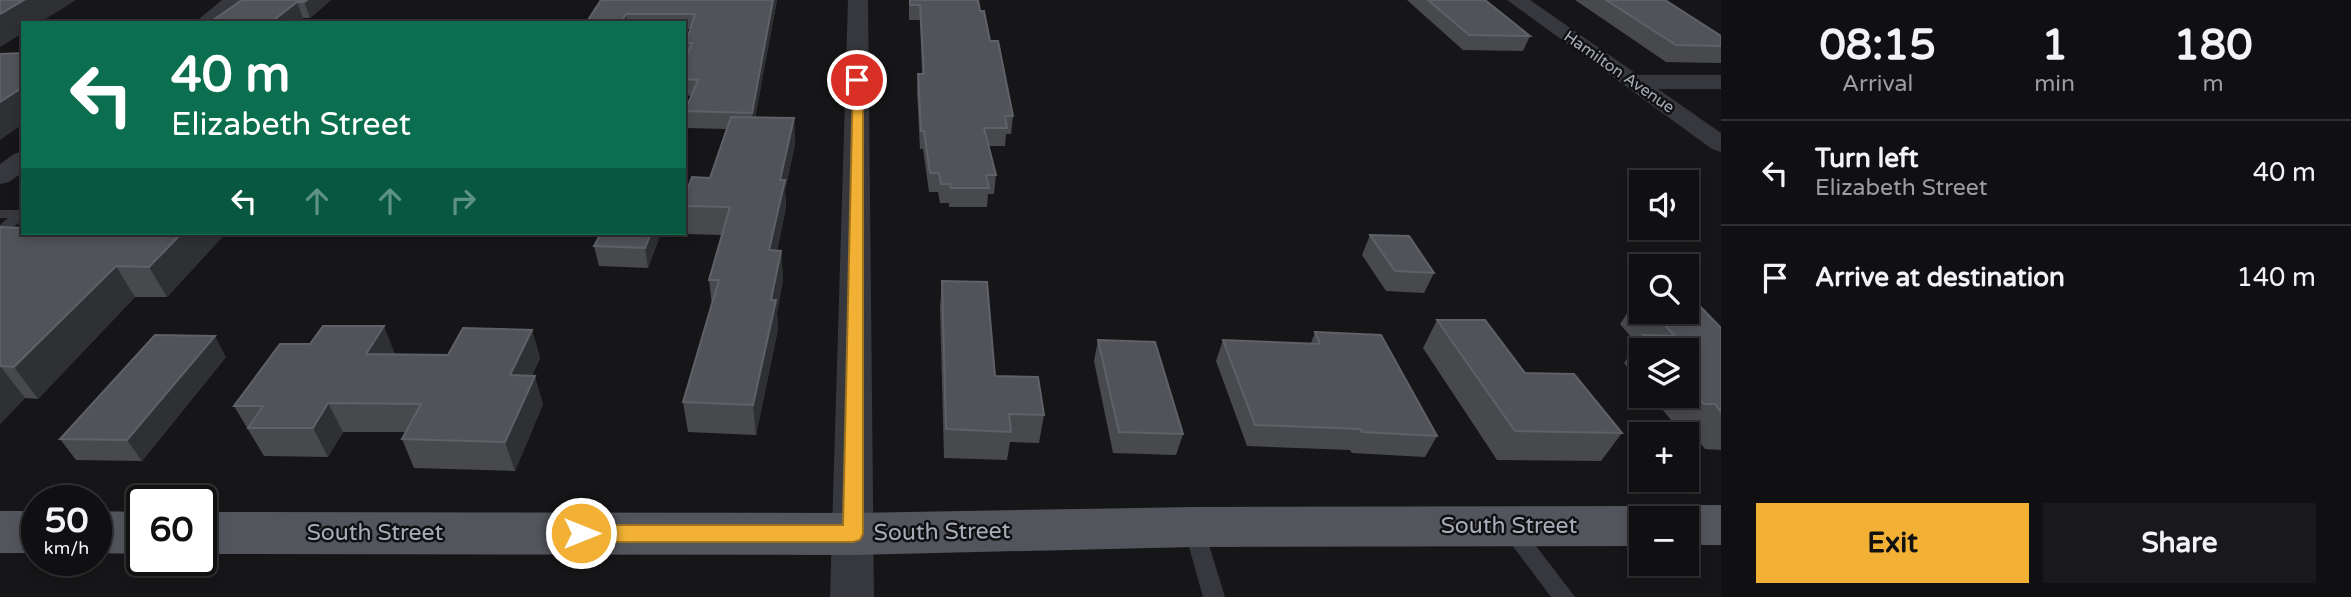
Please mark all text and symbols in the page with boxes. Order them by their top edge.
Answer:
text: 08:15 [1819,20,1936,71]
text: 1 [2041,20,2068,71]
text: 180 [2173,20,2253,71]
street label: Hamilton Avenue [1560,26,1678,118]
text: 40 m [171,46,290,105]
icon: left [56,49,147,140]
pin [827,50,887,110]
icon: arrive [838,61,876,99]
text: Arrival [1842,70,1913,98]
text: min [2034,70,2075,98]
text: m [2202,70,2224,98]
text: Elizabeth Street [171,106,411,144]
text: Turn left [1815,143,1918,174]
icon: left [1756,154,1794,192]
text: 40 m [2253,157,2316,188]
map controls [1629,170,1699,576]
button: sound [1629,170,1699,240]
text: Elizabeth Street [1815,174,1988,202]
icon: left [225,182,263,220]
icon: ahead [298,182,336,220]
icon: ahead [371,182,409,220]
icon: right [444,182,482,220]
button: search [1629,254,1699,324]
icon: arrive [1756,259,1794,297]
text: Arrive at destination [1815,262,2065,293]
text: 140 m [2236,262,2316,293]
button: layers [1629,338,1699,408]
button: + [1629,422,1699,492]
speed limit sign: 60 [126,485,217,576]
position arrow [544,496,618,570]
text: 50 [45,500,88,542]
button: Exit [1756,503,2029,583]
button: Share [2043,503,2316,583]
button: − [1629,506,1699,576]
street label: South Street [1441,512,1578,540]
street label: South Street [873,517,1011,547]
street label: South Street [307,519,444,547]
text: km/h [44,537,89,559]

